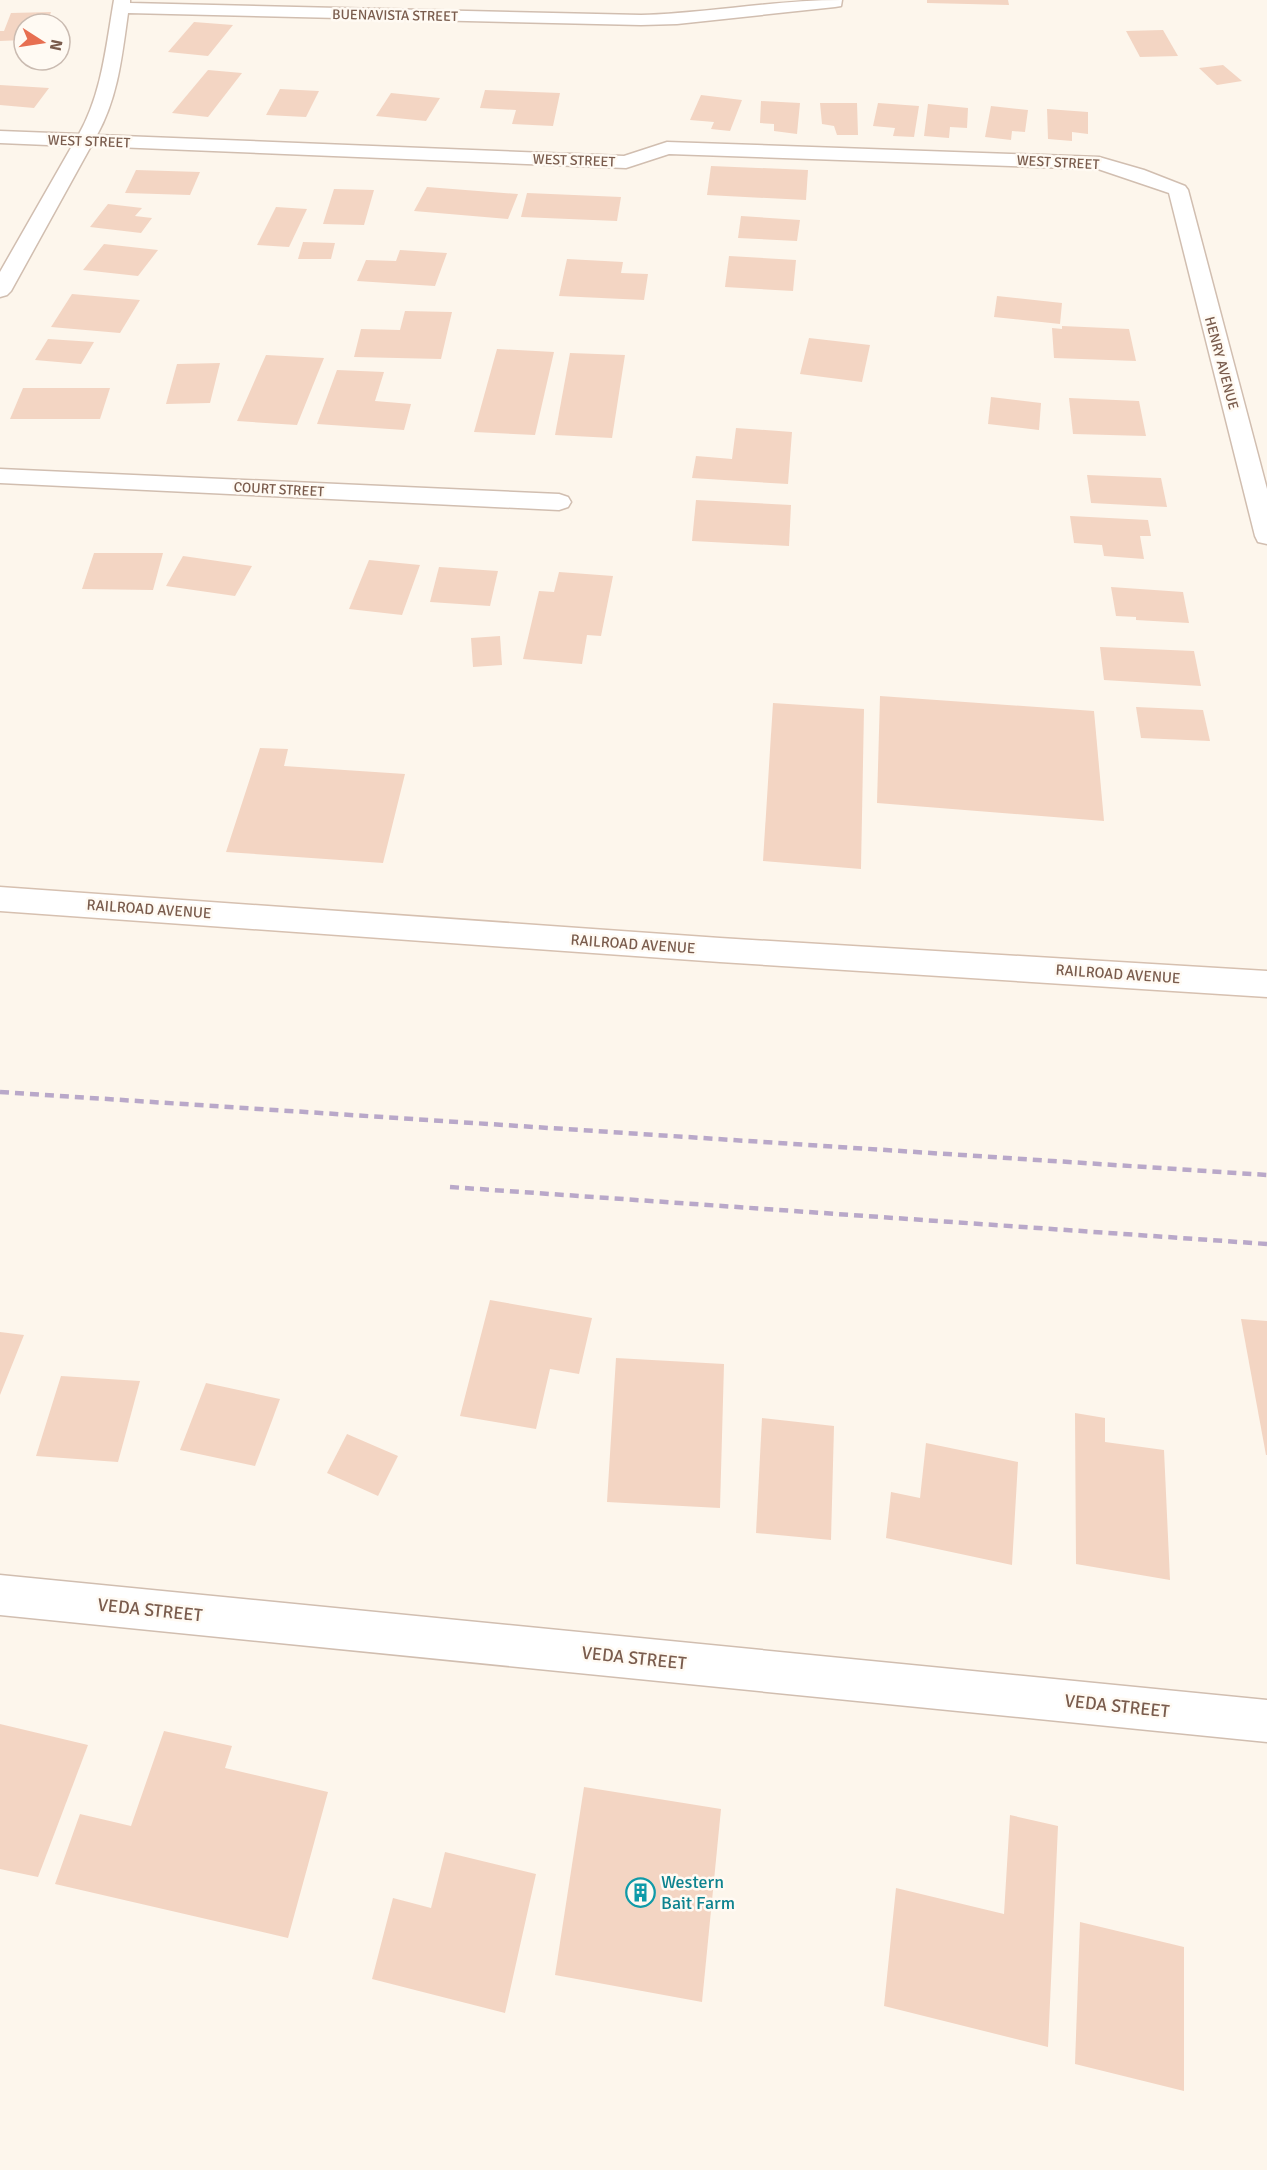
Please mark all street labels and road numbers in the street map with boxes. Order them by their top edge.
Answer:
street label: BUENAVISTA STREET [332,6,458,25]
street label: WEST STREET [47,132,131,151]
street label: WEST STREET [532,151,616,170]
street label: WEST STREET [1016,152,1100,173]
street label: HENRY AVENUE [1201,315,1242,412]
street label: COURT STREET [233,479,325,500]
street label: RAILROAD AVENUE [86,896,212,922]
street label: RAILROAD AVENUE [570,931,696,957]
street label: RAILROAD AVENUE [1055,961,1181,987]
street label: VEDA STREET [96,1594,204,1626]
street label: VEDA STREET [580,1642,688,1674]
street label: VEDA STREET [1063,1690,1171,1722]

